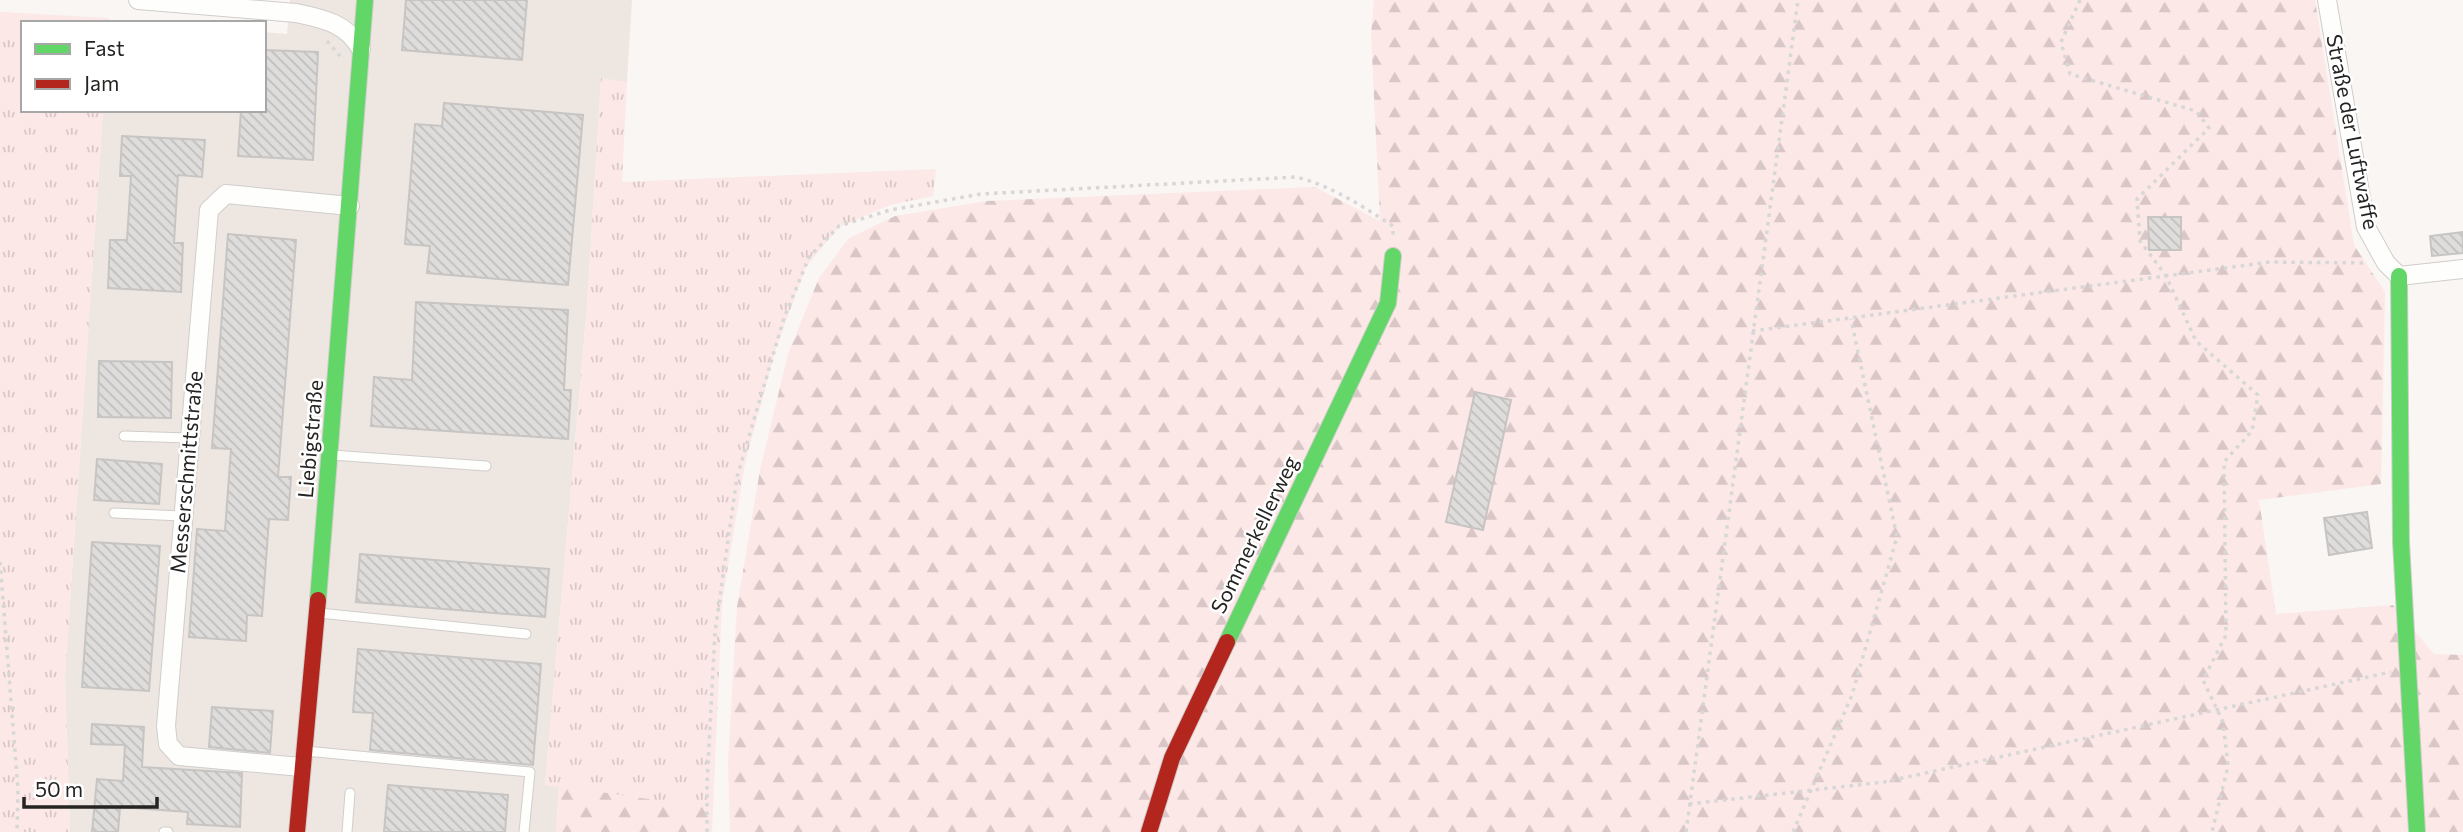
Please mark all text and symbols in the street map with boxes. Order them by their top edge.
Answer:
legend [21,21,266,112]
street label: Straße der Luftwaffe [2322,32,2385,231]
text: Fast [84,35,125,60]
text: Jam [84,70,119,95]
street label: Messerschmittstraße [164,370,207,574]
street label: Liebigstraße [292,379,327,499]
street label: Sommerkellerweg [1205,452,1303,617]
scale bar [24,766,158,810]
text: 50 m [35,776,83,801]

